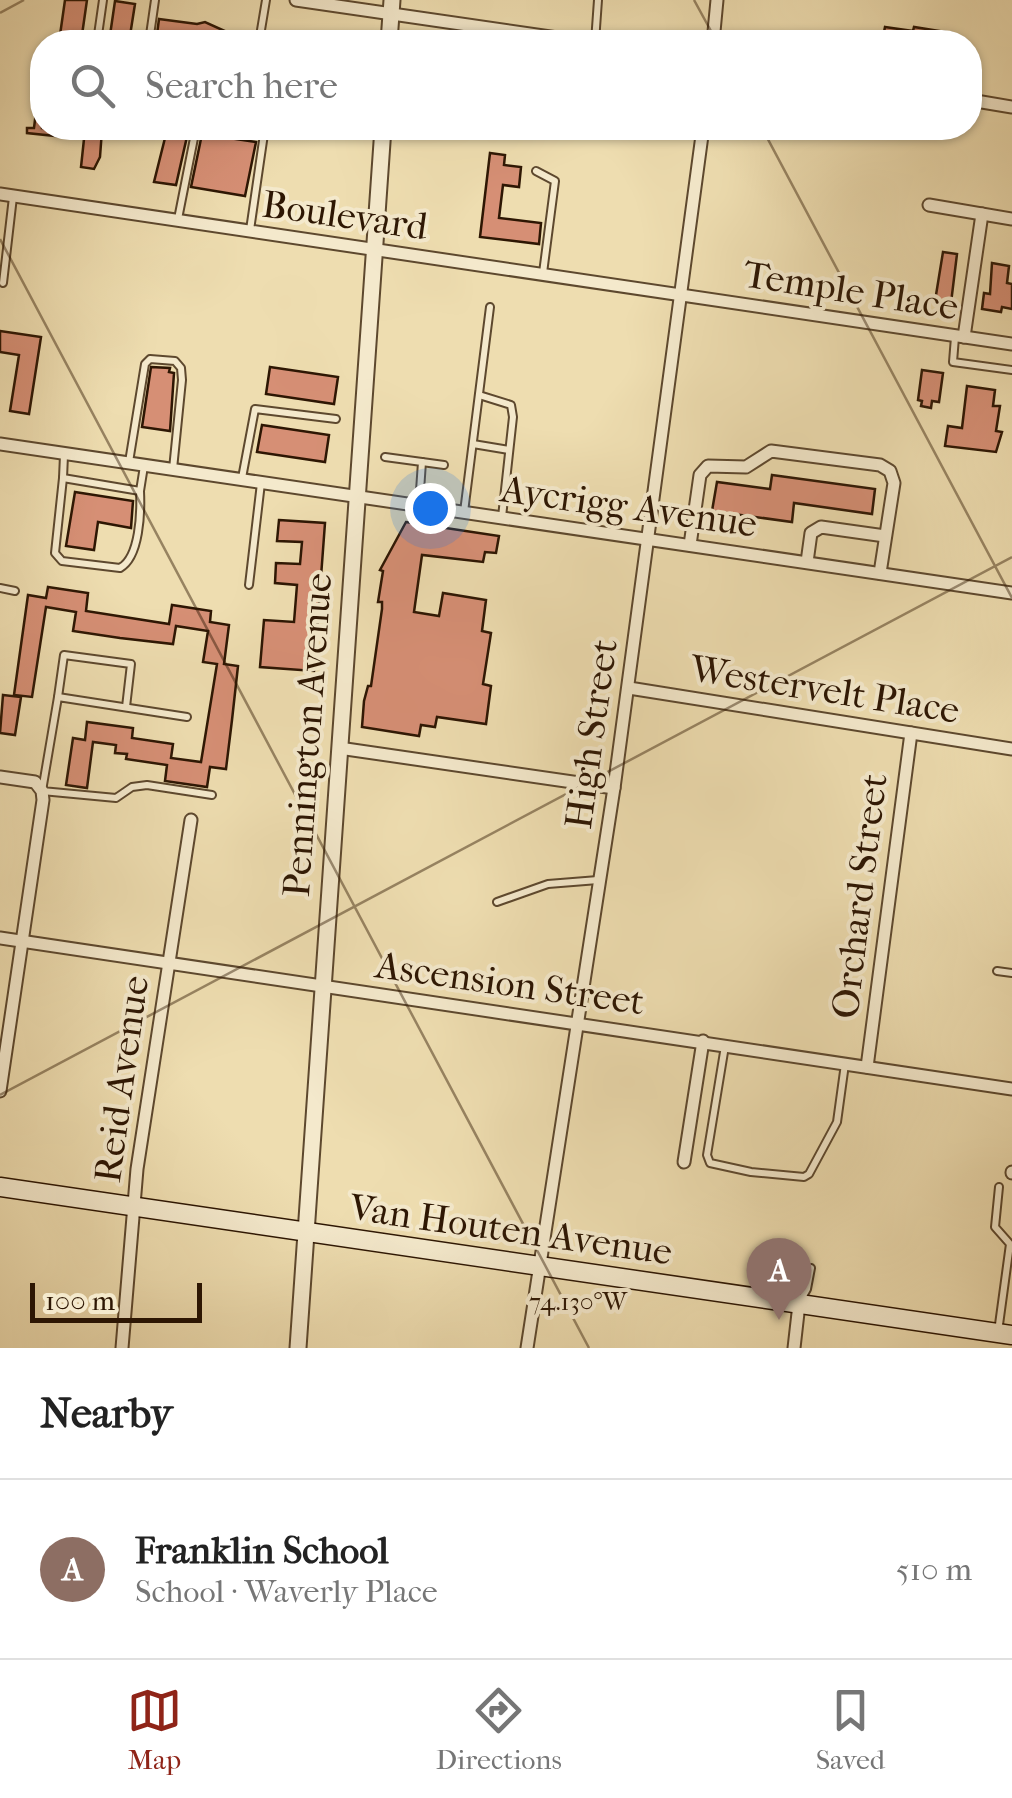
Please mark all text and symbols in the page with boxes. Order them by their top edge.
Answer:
search box [30,30,982,140]
icon: search [65,58,120,113]
text: Search here [145,63,338,108]
street label: Boulevard [259,182,431,249]
street label: Temple Place [740,251,962,330]
street label: Aycrigg Avenue [496,466,760,547]
your location [405,483,456,534]
street label: Pennington Avenue [274,572,341,898]
street label: High Street [556,636,627,832]
street label: Westervelt Place [686,646,963,733]
street label: Orchard Street [822,771,897,1021]
street label: Ascension Street [371,942,648,1025]
street label: Reid Avenue [85,973,158,1185]
street label: Van Houten Avenue [346,1184,675,1274]
pin: A [746,1238,812,1320]
scale bar [30,1278,202,1322]
text: 100 m [45,1284,115,1317]
text: 74.130°W [529,1287,629,1316]
text: Nearby [40,1389,172,1438]
text: Franklin School [135,1528,389,1573]
text: A [62,1551,83,1588]
text: 510 m [896,1551,972,1588]
text: School · Waverly Place [135,1573,438,1610]
tab: Map [127,1683,182,1776]
tab: Directions [436,1683,562,1776]
tab: Saved [816,1683,885,1776]

